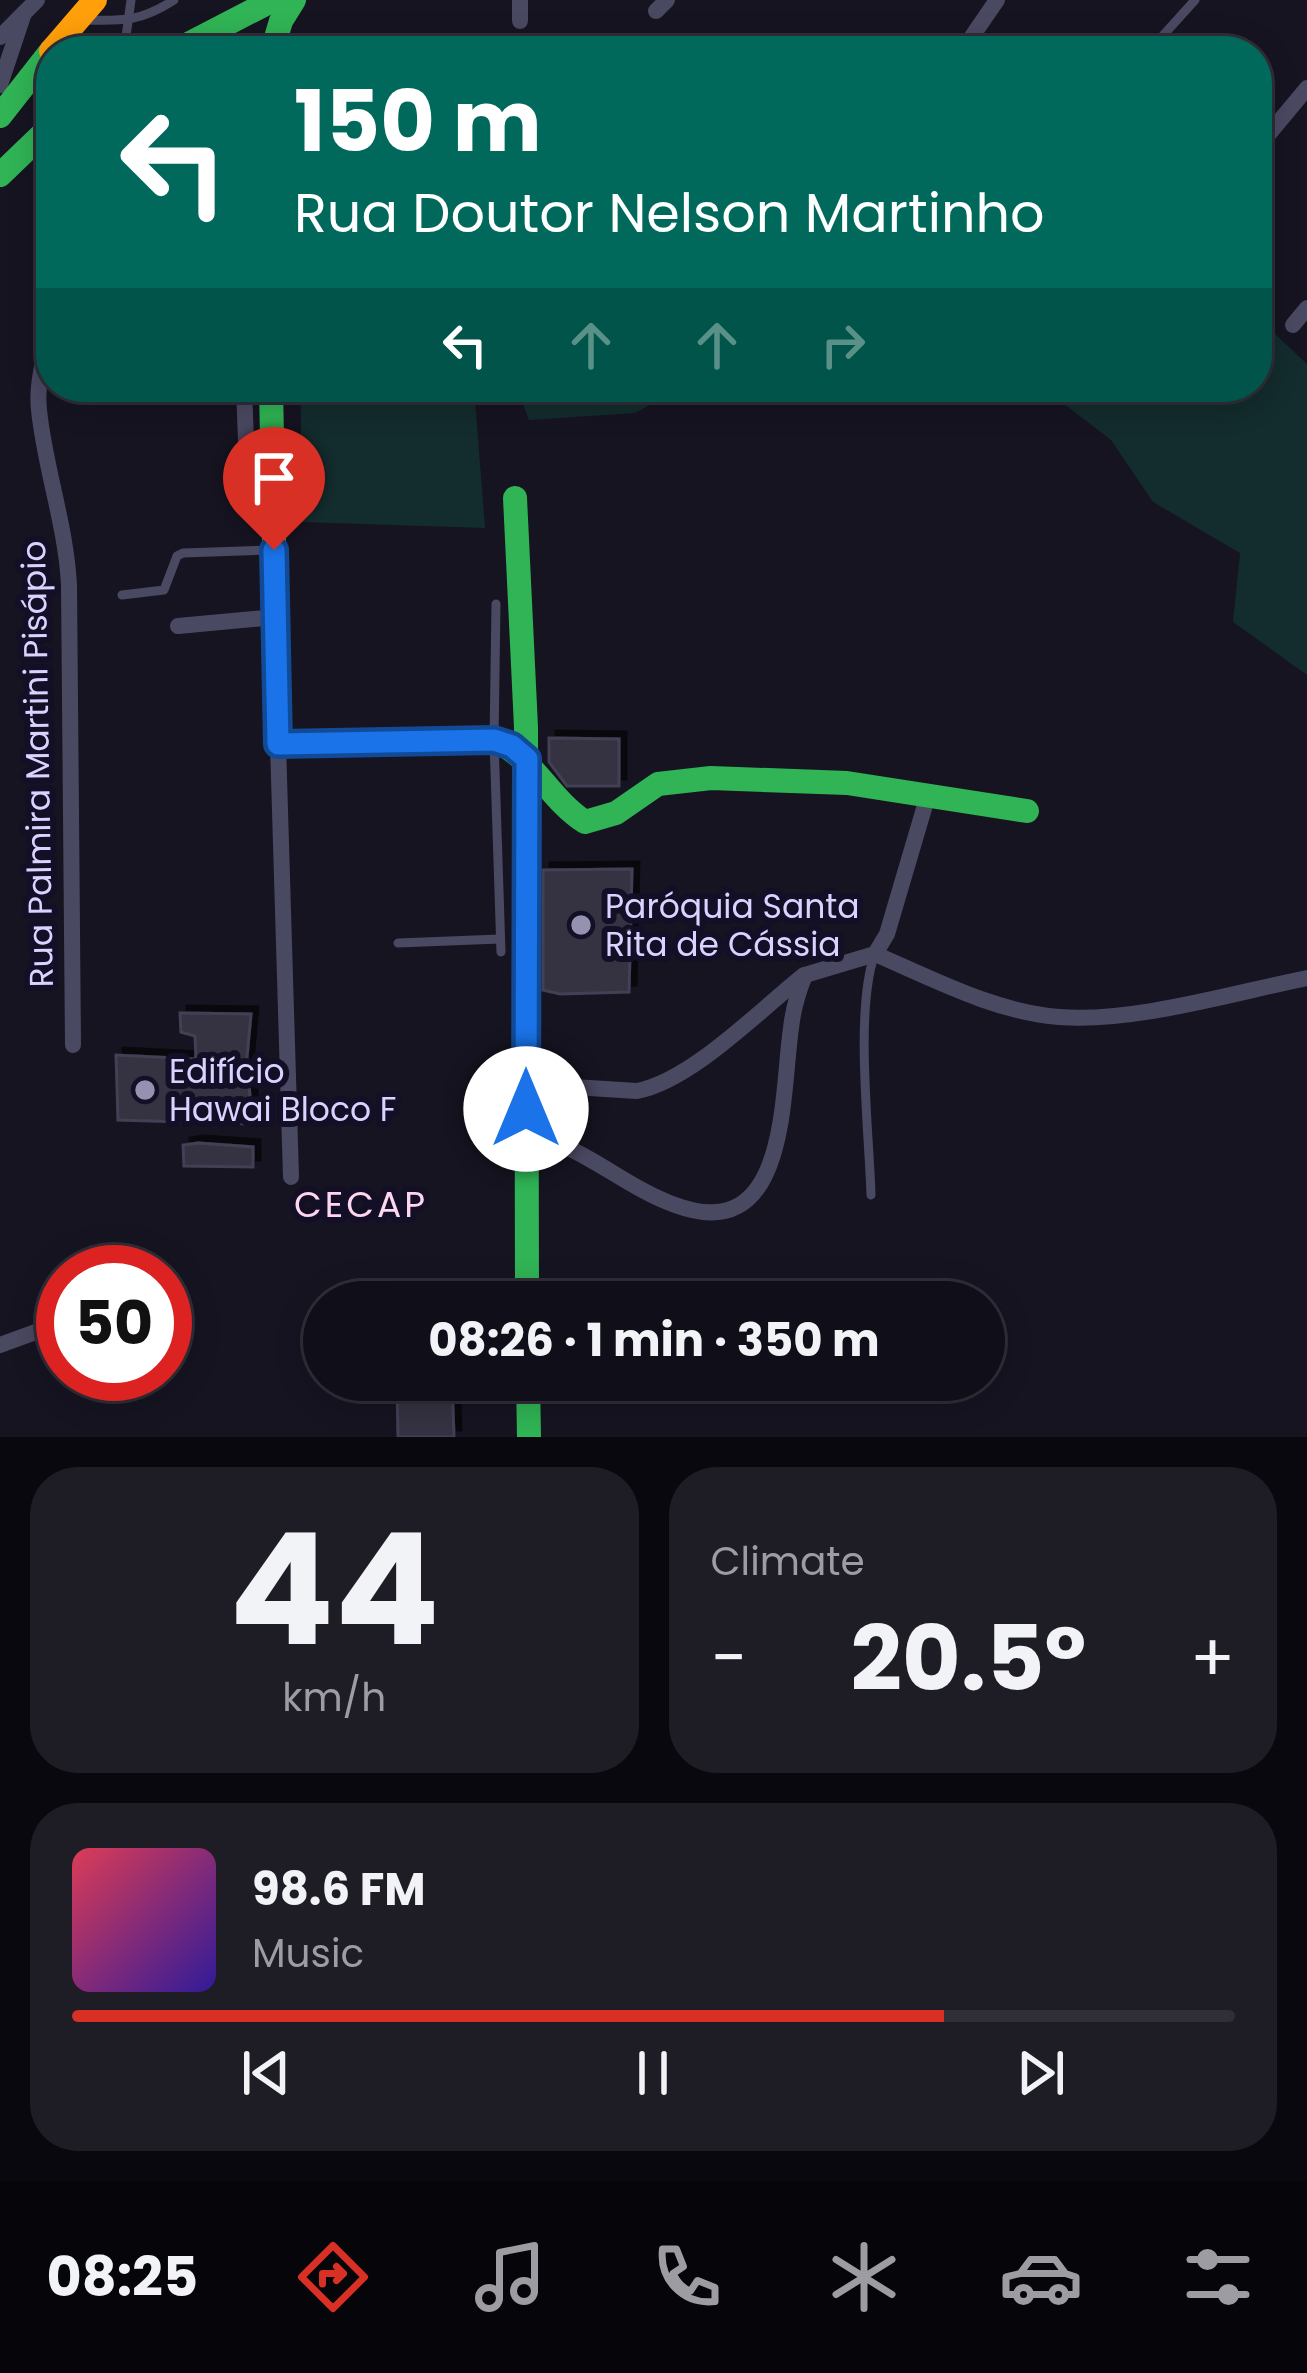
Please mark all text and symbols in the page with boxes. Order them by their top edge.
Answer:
text: 150 m [294,63,542,180]
icon: left [96,84,252,240]
text: Rua Doutor Nelson Martinho [294,175,1045,251]
icon: left [432,312,498,378]
icon: ahead [558,312,624,378]
icon: ahead [684,312,750,378]
icon: right [810,312,876,378]
pin [223,427,325,550]
icon: arrive [241,445,307,511]
street label: Rua Palmira Martini Pisápio [10,540,65,988]
place label: Paróquia Santa Rita de Cássia [605,883,860,968]
marker: Paróquia Santa Rita de Cássia [568,912,594,938]
position arrow [463,1046,589,1172]
place label: Edifício Hawai Bloco F [169,1048,397,1133]
marker: Edifício Hawai Bloco F [132,1077,158,1103]
district label: CECAP [294,1179,428,1230]
speed limit sign: 50 [36,1245,192,1401]
text: 08:26 · 1 min · 350 m [428,1309,880,1372]
text: 44 [229,1480,440,1699]
text: Climate [711,1534,865,1589]
text: 20.5° [851,1595,1086,1722]
text: − [711,1612,747,1704]
text: + [1190,1612,1235,1704]
text: km/h [282,1670,386,1725]
text: 98.6 FM [252,1858,426,1921]
text: Music [252,1926,364,1981]
icon: previous [233,2040,299,2106]
icon: pause [620,2040,686,2106]
icon: next [1008,2040,1074,2106]
icon: directions [291,2235,375,2319]
icon: music [468,2235,552,2319]
icon: phone [645,2235,729,2319]
icon: climate [822,2235,906,2319]
icon: car [999,2235,1083,2319]
icon: filters [1176,2235,1260,2319]
text: 08:25 [47,2239,198,2315]

